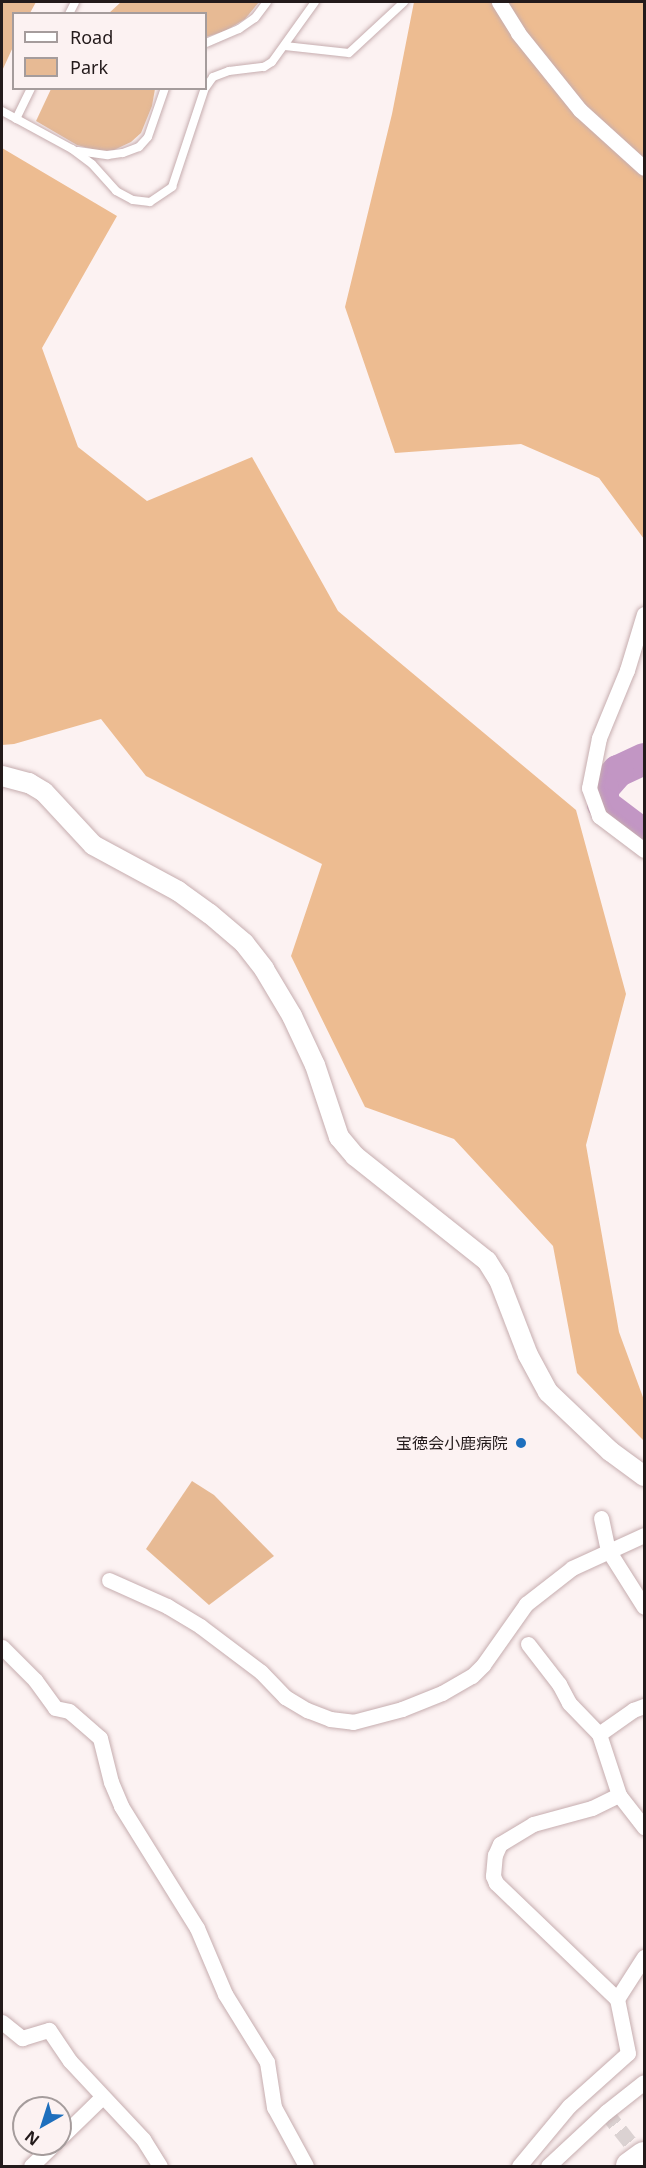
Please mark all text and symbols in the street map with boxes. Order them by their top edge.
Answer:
legend [12,12,207,90]
text: Road [70,25,113,49]
text: Park [70,55,108,79]
place label: 宝徳会小鹿病院 [396,1433,508,1453]
marker: 宝徳会小鹿病院 [512,1434,530,1452]
north arrow [12,2096,72,2156]
text: N [20,2126,44,2151]

